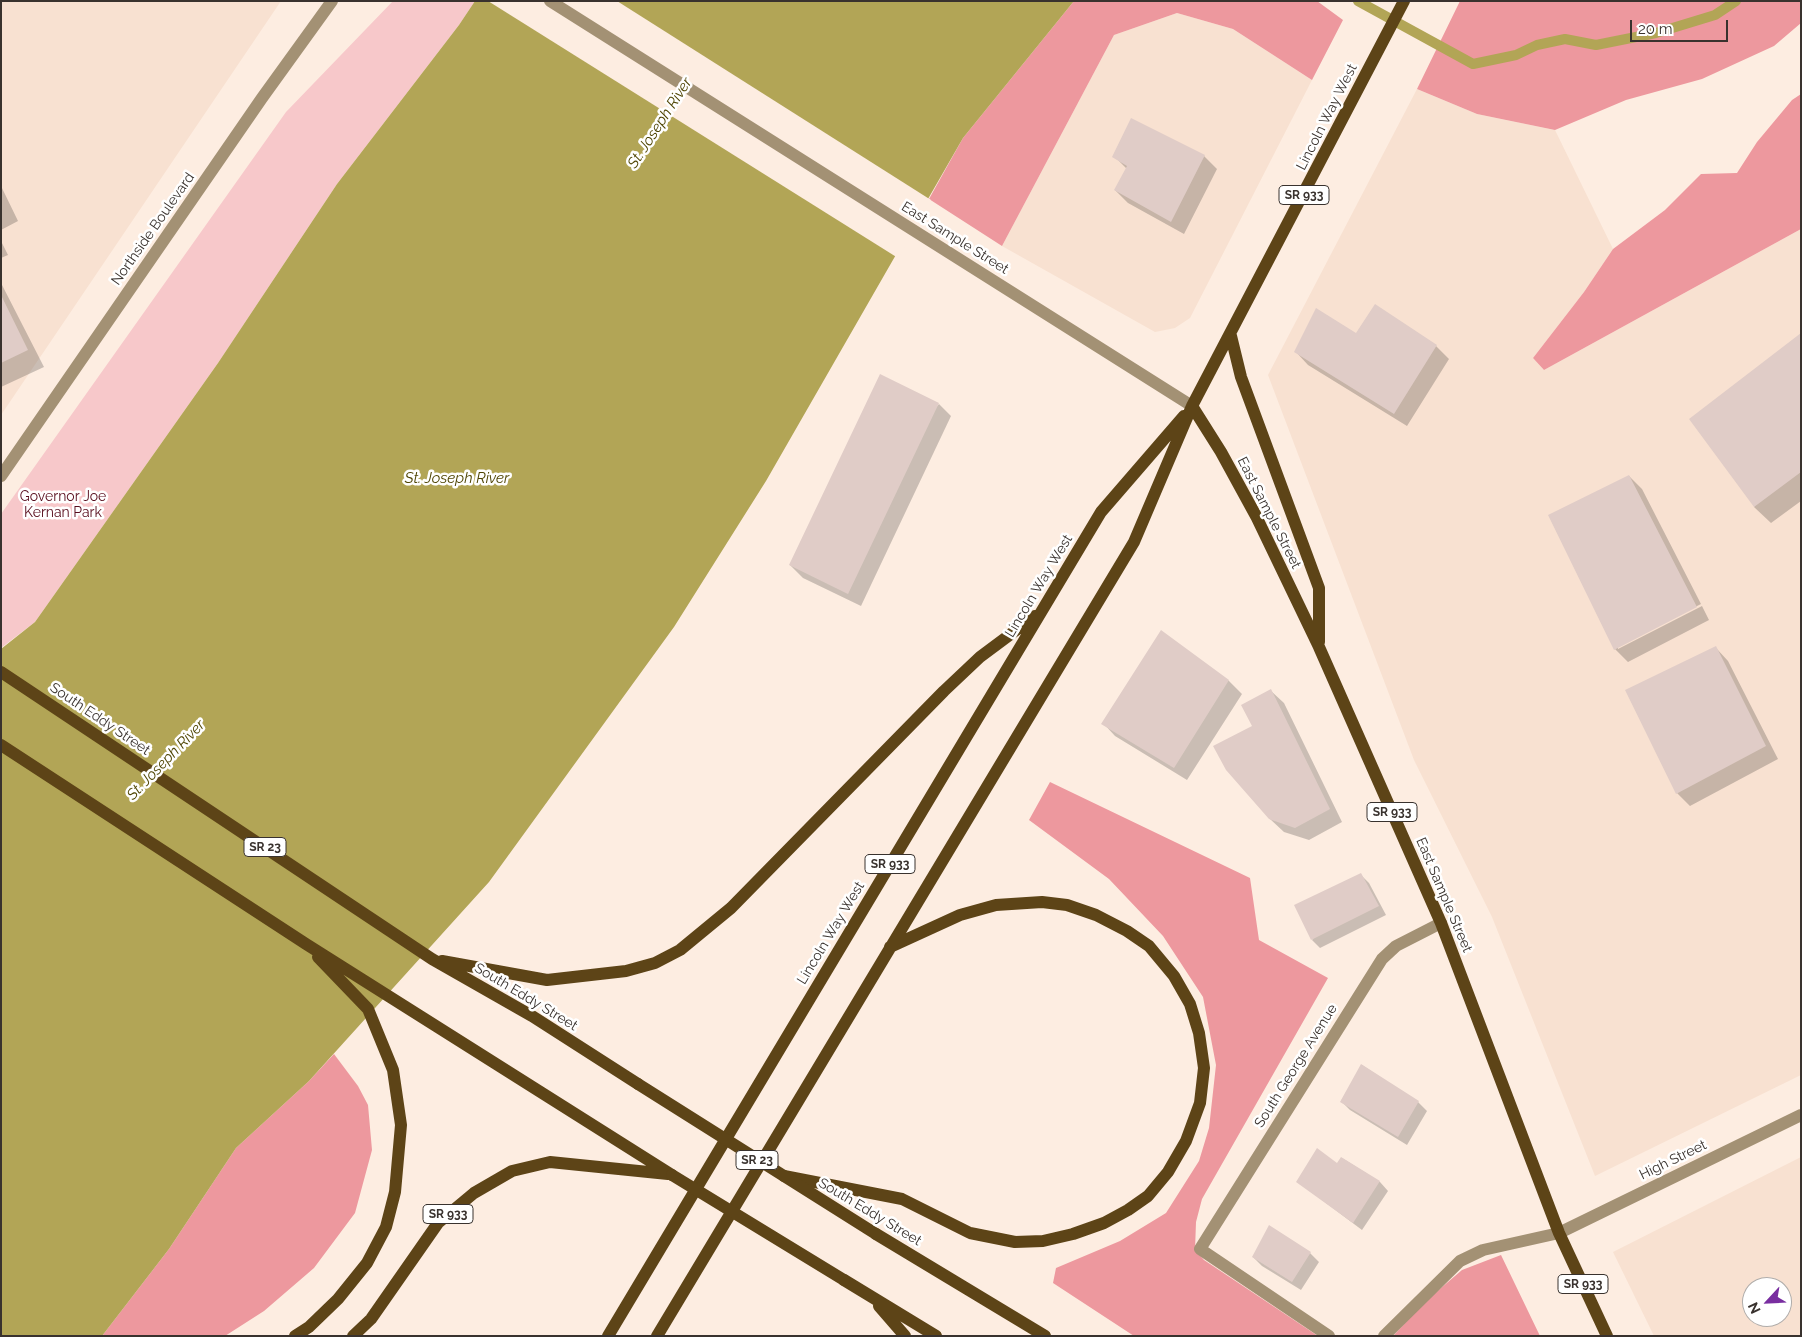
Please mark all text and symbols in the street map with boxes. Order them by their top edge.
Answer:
scale bar [1632,10,1730,42]
text: 20 m [1638,20,1673,38]
street label: Lincoln Way West [1293,61,1361,173]
water label: St. Joseph River [624,74,696,172]
street label: Northside Boulevard [108,170,198,288]
road number: SR 933 [1279,186,1329,204]
street label: East Sample Street [898,198,1012,278]
street label: East Sample Street [1234,454,1304,572]
water label: St. Joseph River [405,469,509,487]
park label: Governor Joe Kernan Park [20,489,106,522]
street label: Lincoln Way West [1002,532,1076,640]
street label: South Eddy Street [47,679,153,759]
water label: St. Joseph River [123,716,209,804]
road number: SR 933 [1367,802,1417,822]
street label: East Sample Street [1412,835,1476,955]
road number: SR 23 [244,838,286,856]
road number: SR 933 [865,854,915,874]
street label: Lincoln Way West [794,879,868,987]
street label: South Eddy Street [471,960,581,1034]
street label: South George Avenue [1251,1001,1341,1131]
street label: High Street [1637,1137,1709,1183]
road number: SR 23 [736,1150,778,1170]
street label: South Eddy Street [815,1175,925,1249]
road number: SR 933 [423,1204,473,1224]
road number: SR 933 [1558,1274,1608,1294]
north arrow [1742,1277,1792,1327]
text: N [1745,1300,1764,1316]

